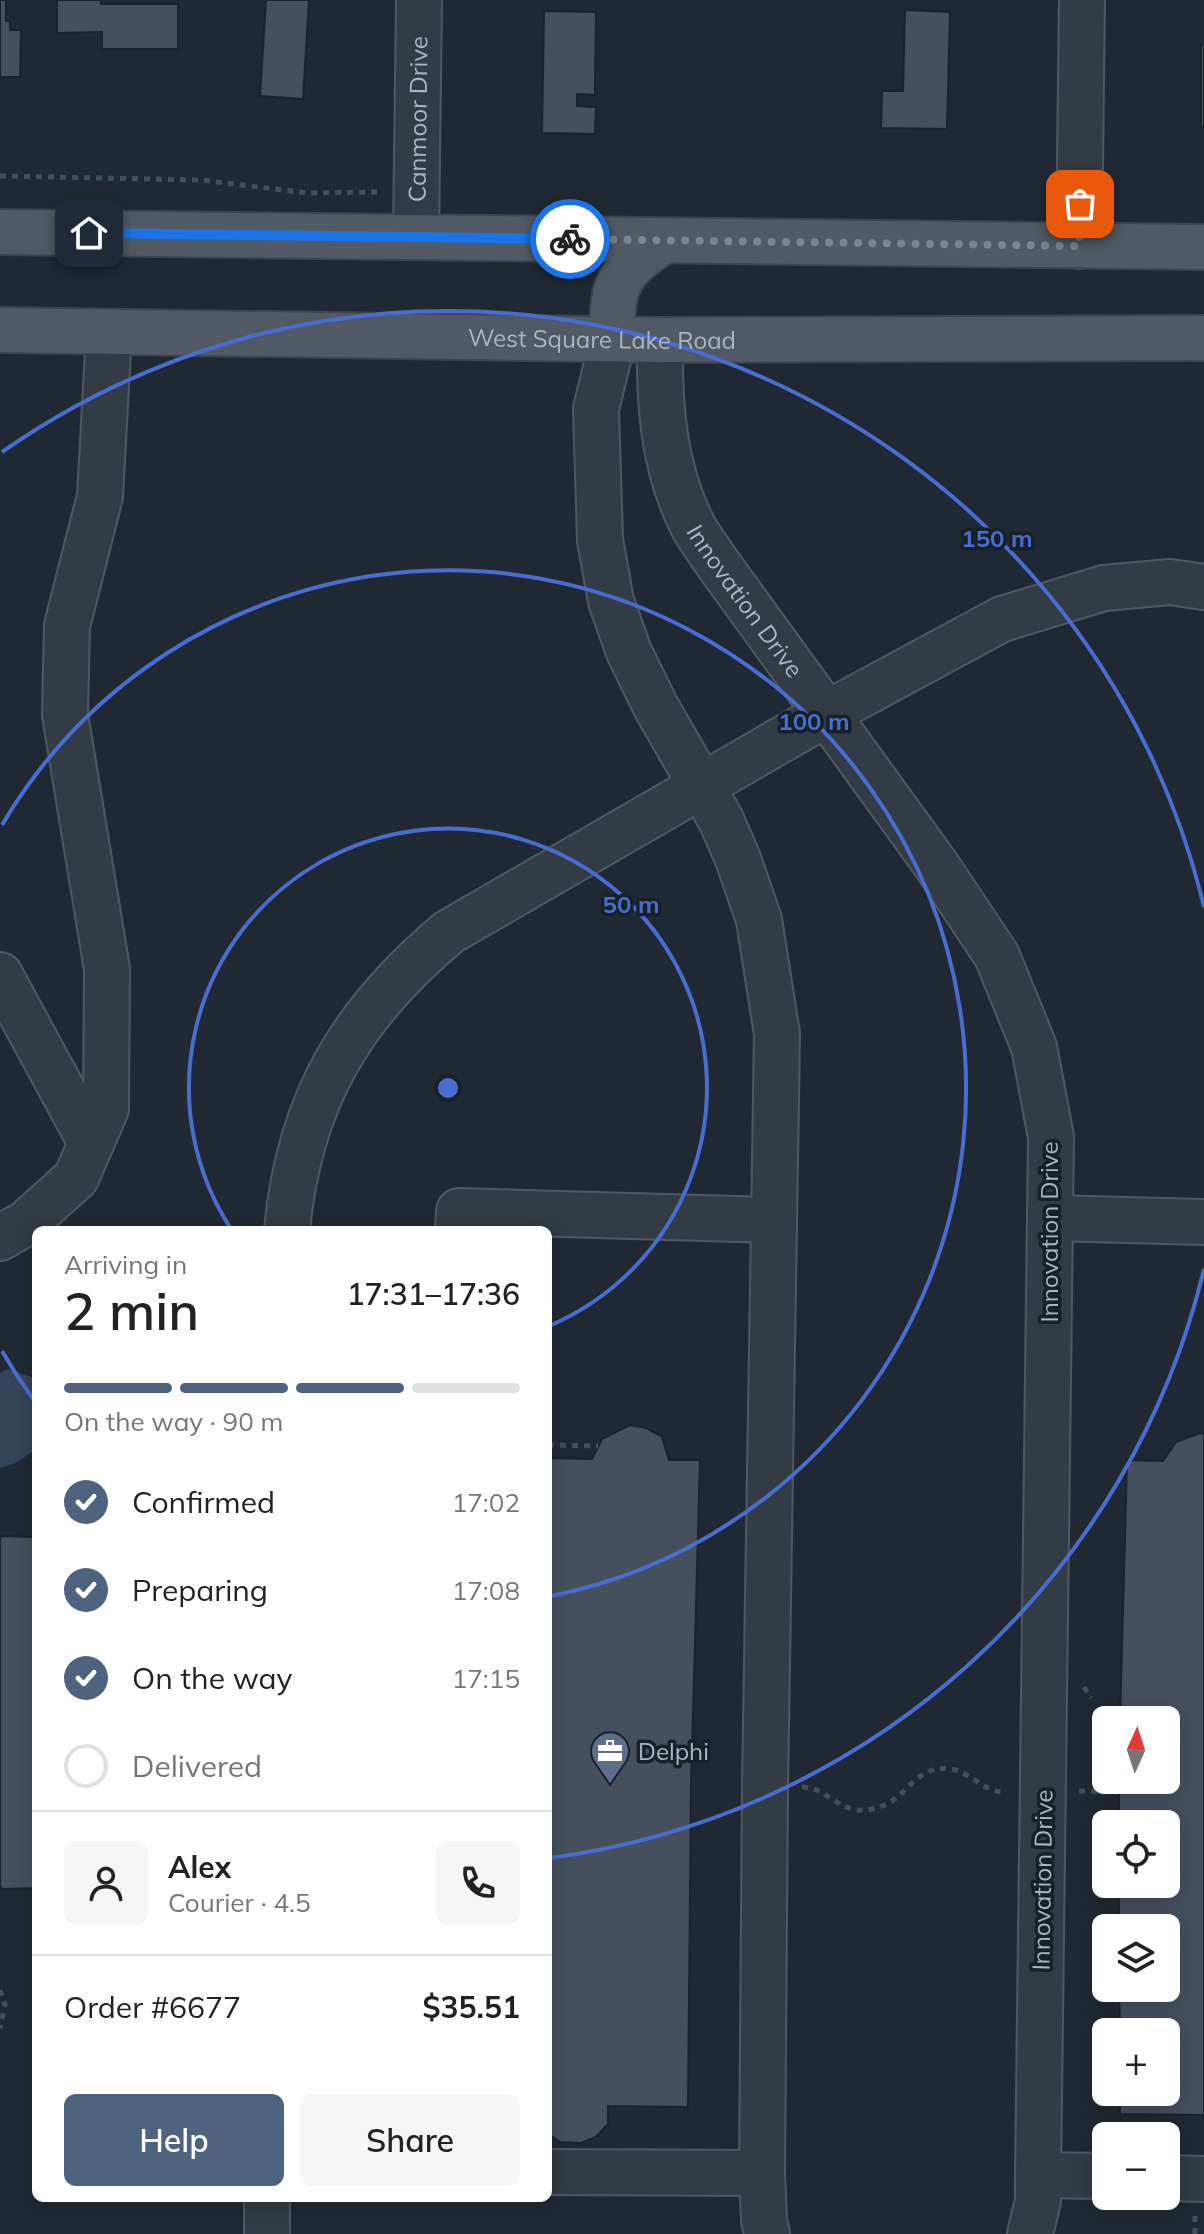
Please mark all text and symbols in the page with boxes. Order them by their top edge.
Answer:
street label: Canmoor Drive [401,36,434,202]
pin [1046,170,1114,238]
icon: bag [1058,182,1102,226]
pin [55,199,123,267]
courier [530,199,610,279]
icon: home [67,211,111,255]
icon: bike [548,217,592,261]
street label: West Square Lake Road [468,322,736,355]
street label: Innovation Drive [680,519,810,683]
text: 150 m [961,523,1033,553]
text: 100 m [778,706,850,736]
text: 50 m [603,889,659,919]
centre of rings [434,1074,462,1102]
street label: Innovation Drive [1034,1142,1064,1322]
text: Arriving in [64,1248,187,1281]
text: 17:31–17:36 [347,1275,520,1313]
text: 2 min [64,1278,199,1343]
text: On the way · 90 m [64,1405,283,1438]
icon: check [64,1480,108,1524]
text: Confirmed [132,1483,275,1521]
text: 17:02 [452,1486,520,1519]
icon: check [64,1568,108,1612]
text: Preparing [132,1571,268,1609]
text: 17:08 [452,1574,520,1607]
icon: check [64,1656,108,1700]
text: On the way [132,1659,292,1697]
text: 17:15 [452,1662,520,1695]
north arrow [1092,1706,1180,1794]
map controls [1092,1706,1180,2210]
office icon: Delphi [589,1730,631,1785]
place label: Delphi [638,1736,709,1766]
text: Delivered [132,1747,262,1785]
street label: Innovation Drive [1025,1789,1059,1971]
button: locate [1092,1810,1180,1898]
button: person [64,1841,148,1925]
button: phone [436,1841,520,1925]
text: Alex [168,1848,231,1886]
text: Courier · 4.5 [168,1886,311,1919]
button: layers [1092,1914,1180,2002]
text: Order #6677 [64,1988,241,2026]
text: $35.51 [423,1988,520,2026]
button: + [1092,2018,1180,2106]
button: Help [64,2094,284,2186]
button: Share [300,2094,520,2186]
button: − [1092,2122,1180,2210]

